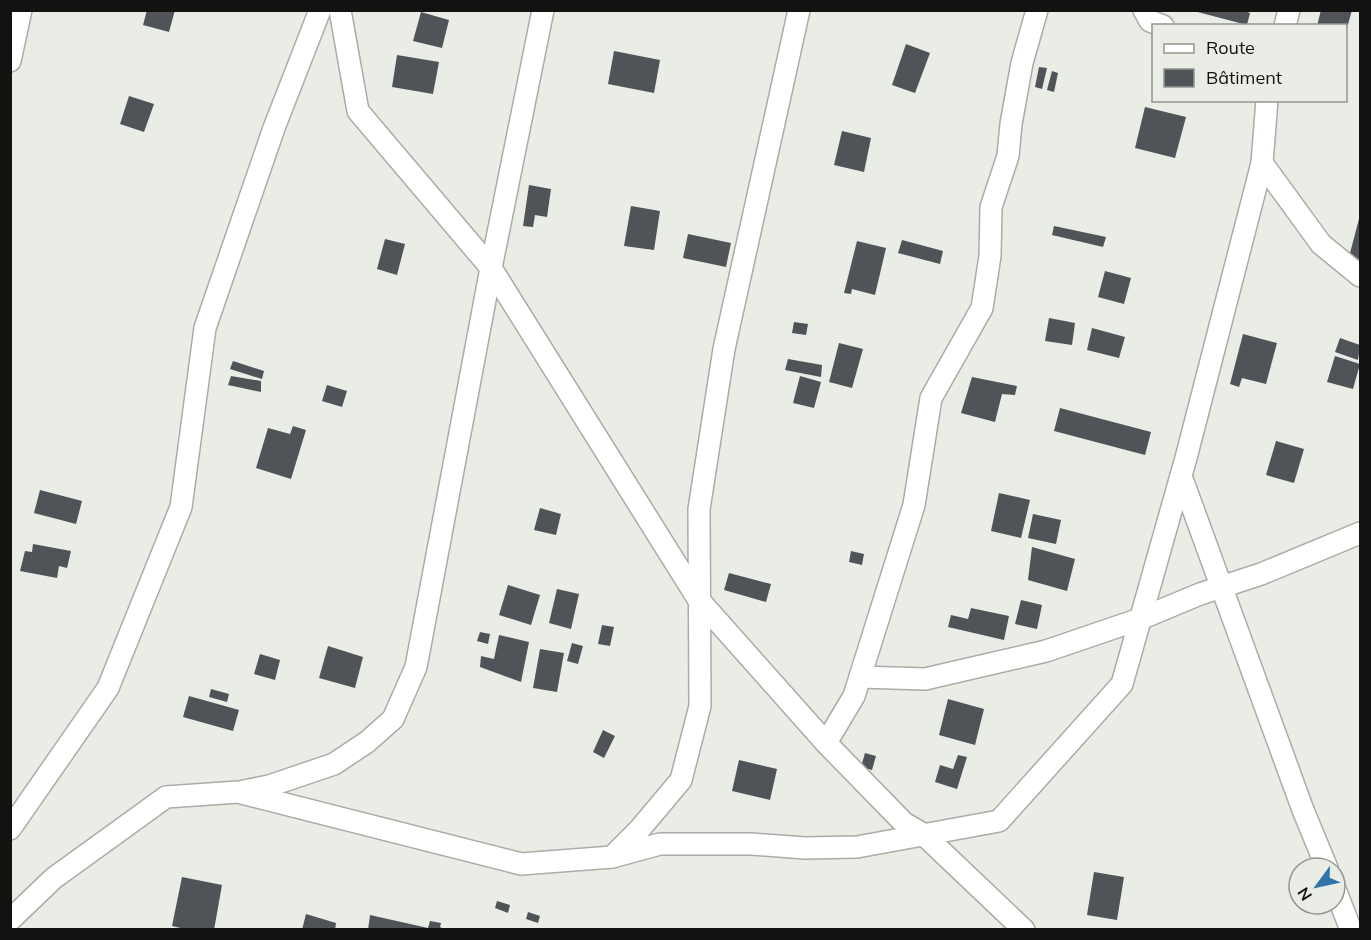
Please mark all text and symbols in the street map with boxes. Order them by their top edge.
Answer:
legend [1152,24,1347,102]
text: Route [1206,36,1255,59]
text: Bâtiment [1206,66,1282,89]
north arrow [1287,856,1347,916]
text: N [1293,884,1316,905]

